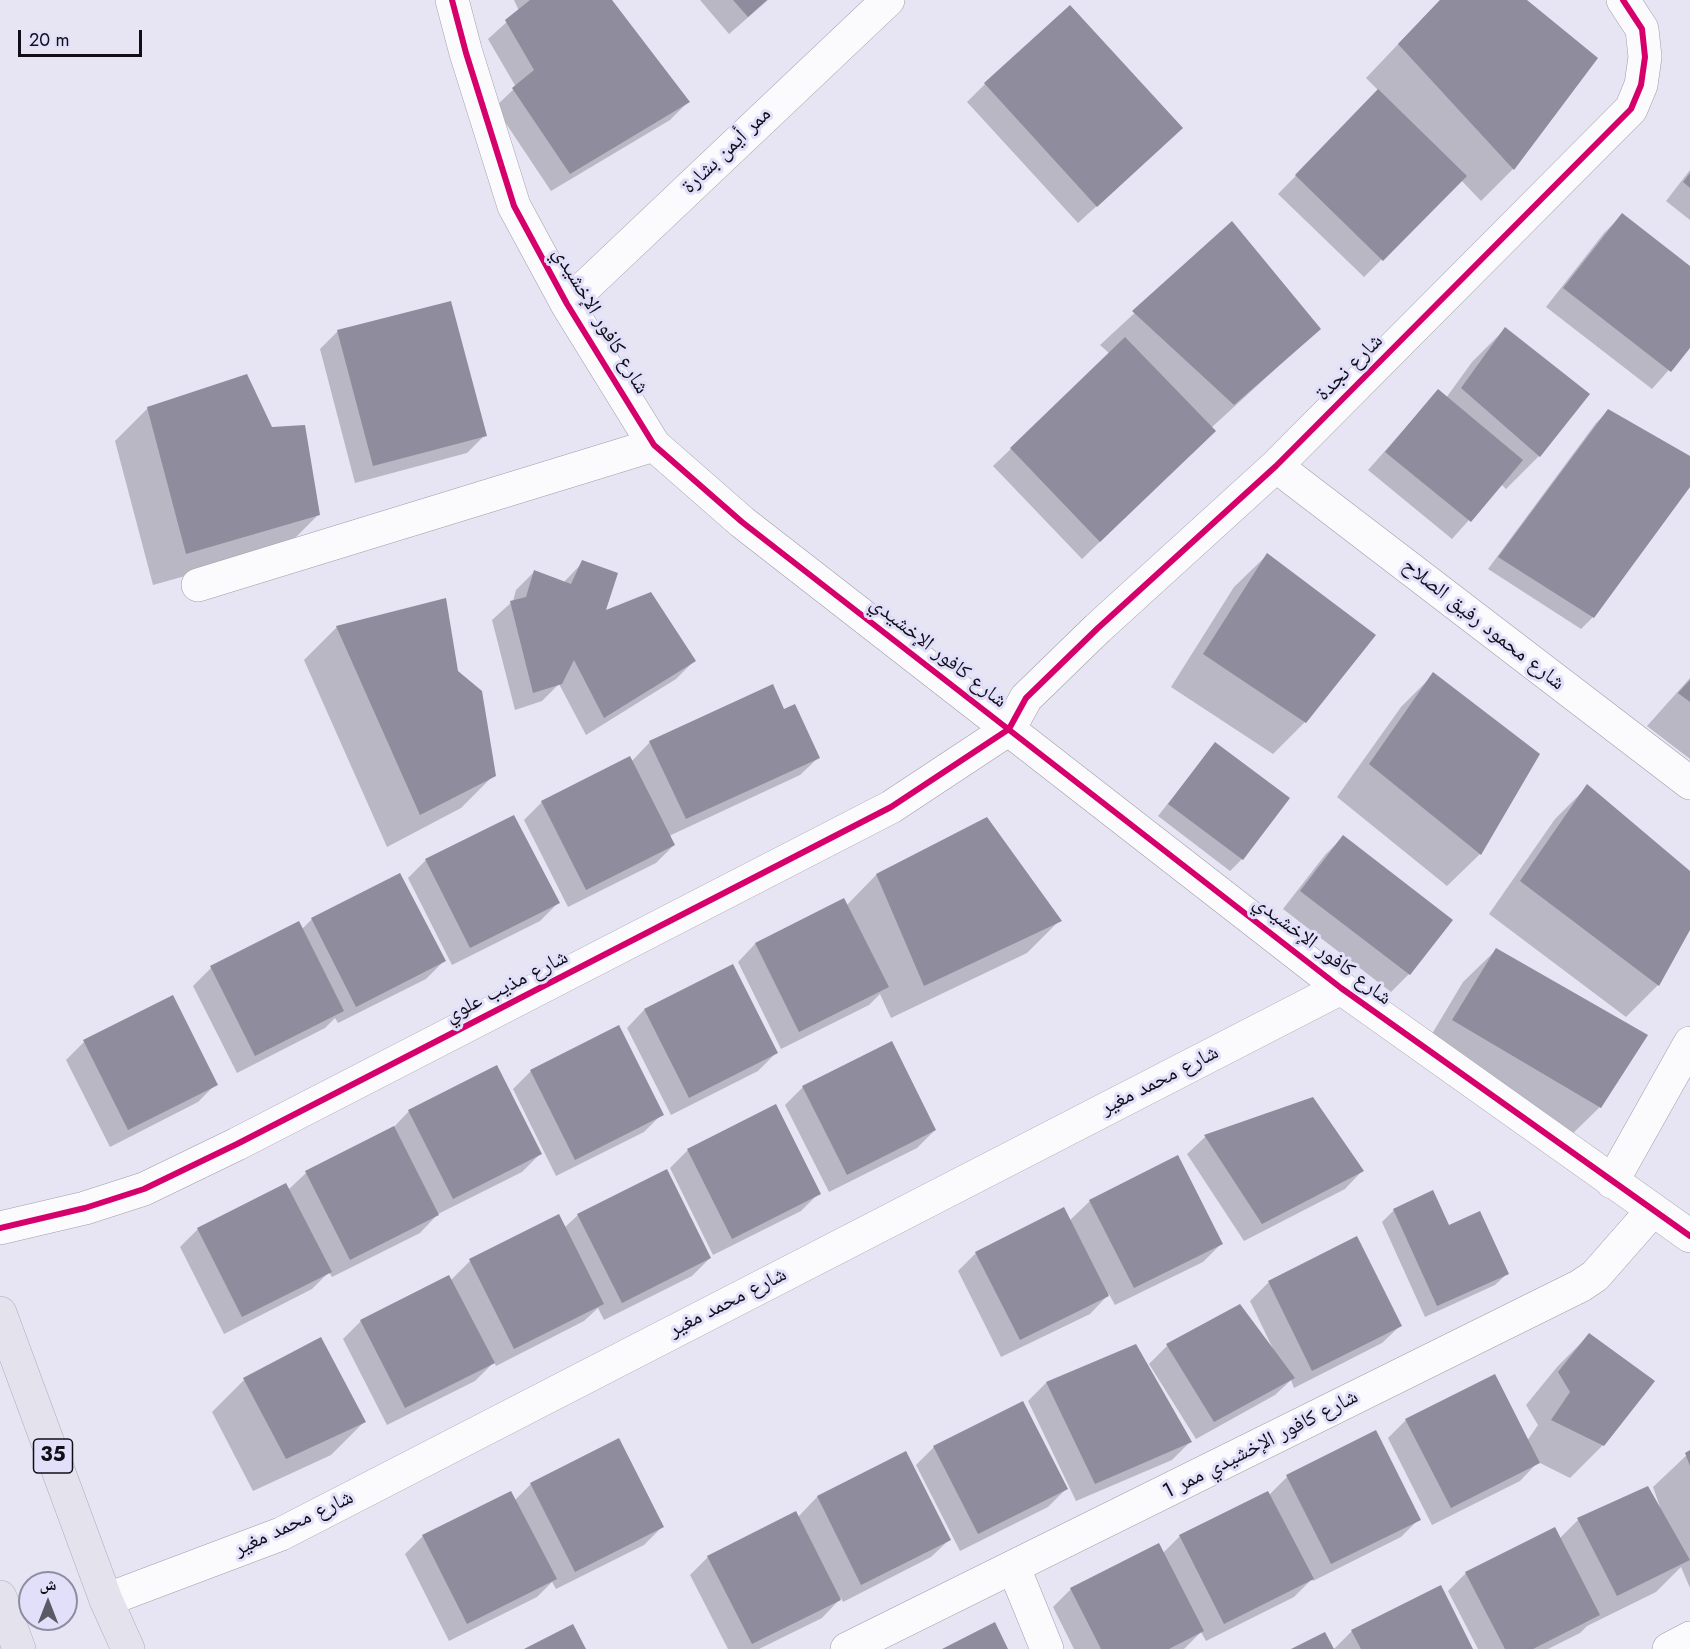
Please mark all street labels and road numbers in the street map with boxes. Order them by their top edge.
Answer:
street label: ممر أيمن بشارة [677,102,777,200]
street label: شارع كافور الإخشيدي [546,243,654,399]
street label: شارع نجدة [1311,329,1389,407]
street label: شارع محمود رفيق الصلاح [1397,554,1569,696]
street label: شارع كافور الإخشيدي [864,592,1012,714]
street label: شارع كافور الإخشيدي [1248,891,1396,1011]
street label: شارع مذيب علوي [441,945,573,1029]
street label: شارع محمد مغير [1097,1040,1223,1122]
street label: شارع محمد مغير [665,1262,791,1344]
street label: شارع كافور الإخشيدي ممر 1 [1159,1385,1363,1505]
road number: 35 [34,1439,72,1473]
street label: شارع محمد مغير [230,1485,358,1563]

